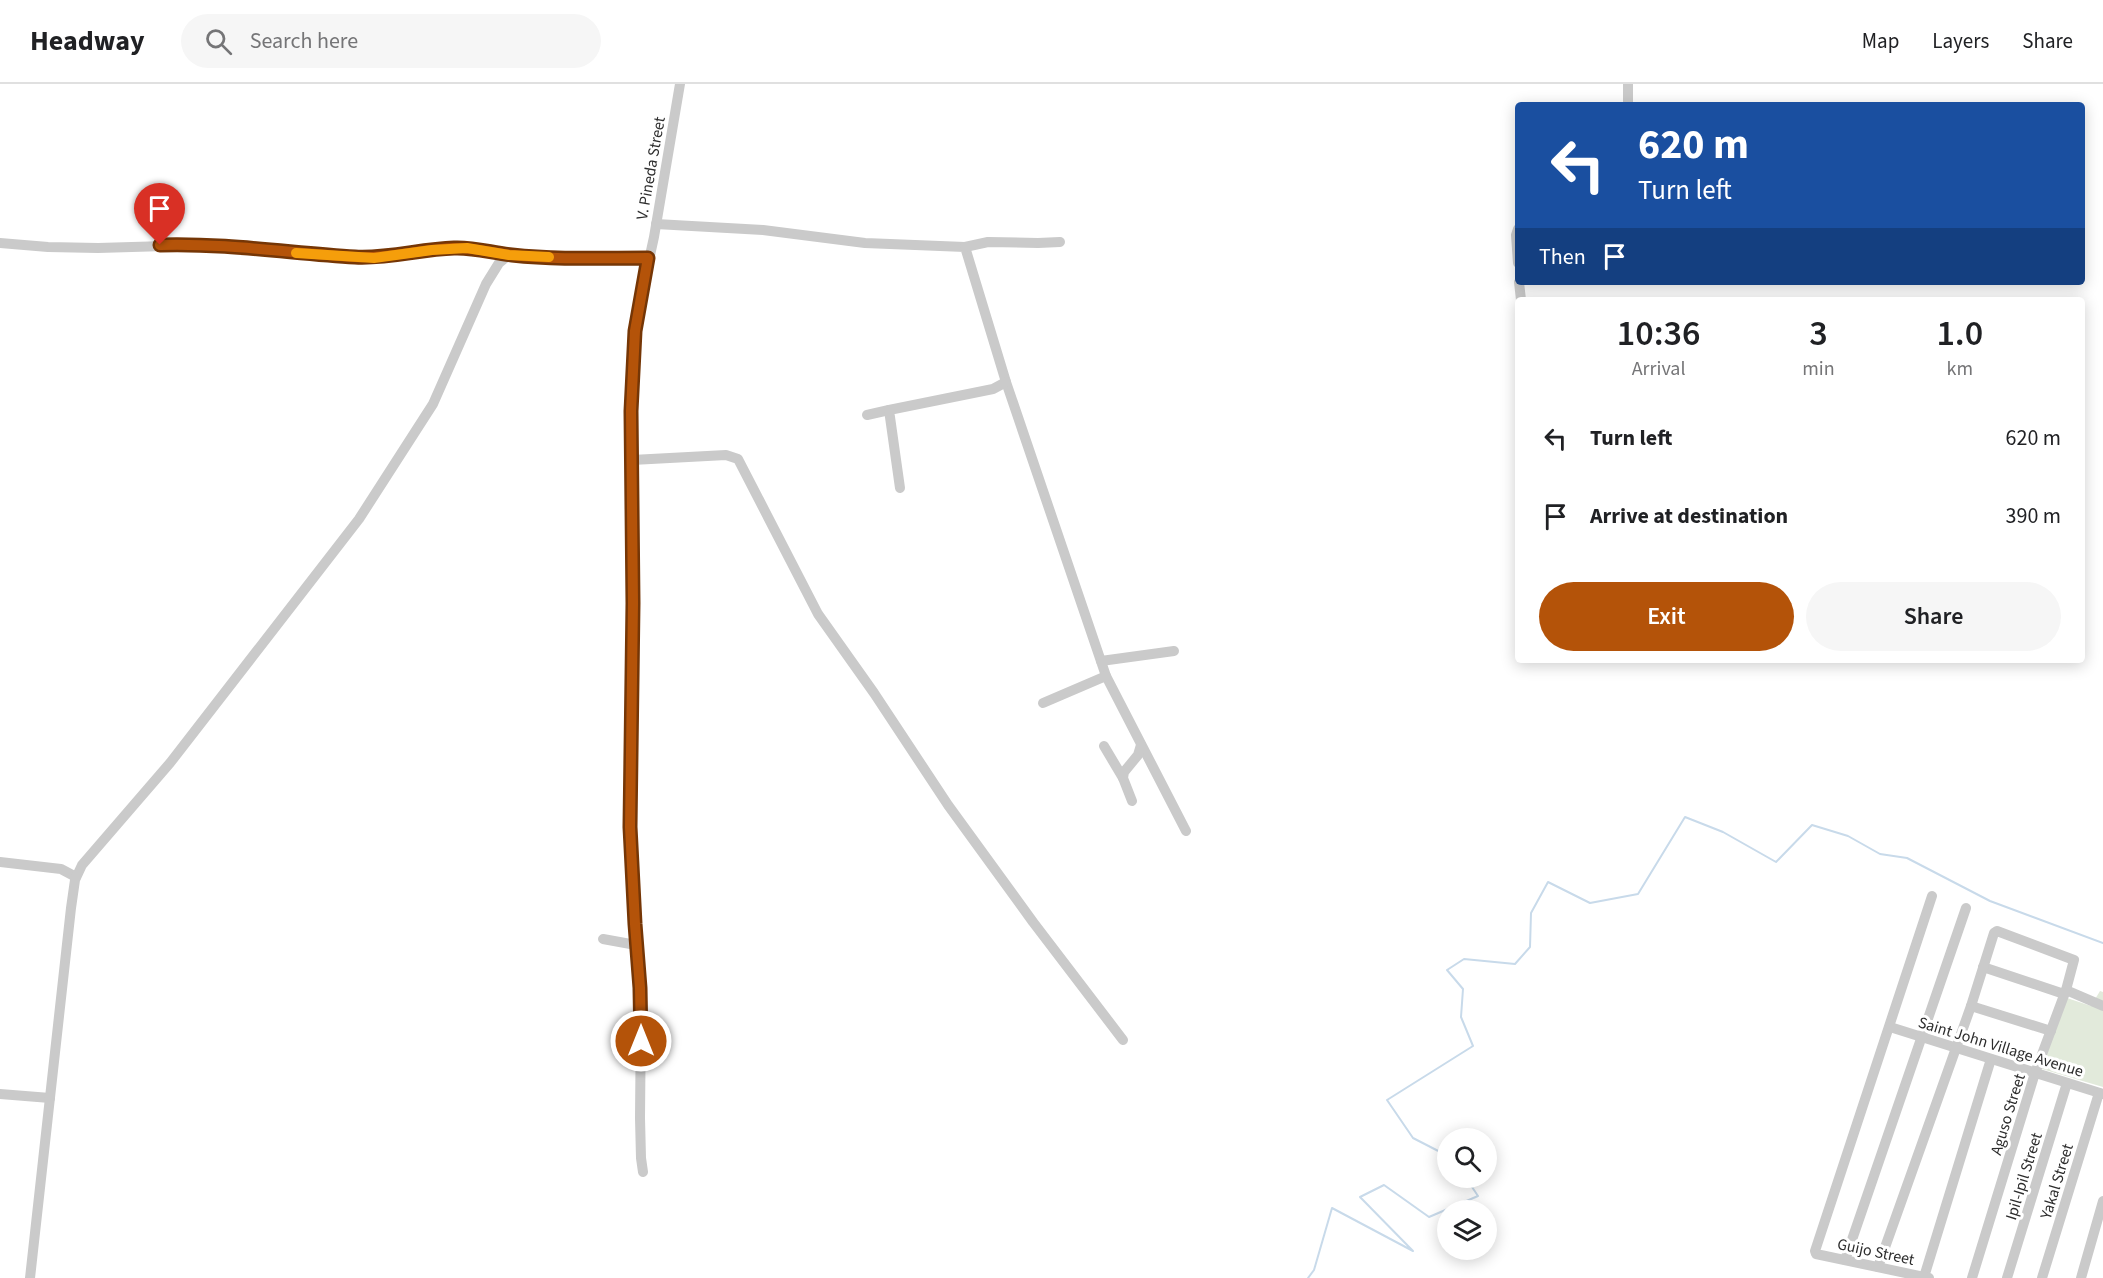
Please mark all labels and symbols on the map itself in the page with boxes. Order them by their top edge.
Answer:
street label: V. Pineda Street [631,114,671,221]
pin [134,183,185,245]
position arrow [609,1009,673,1073]
street label: Saint John Village Avenue [1915,1011,2086,1083]
street label: Aguso Street [1985,1070,2031,1158]
street label: Ipil-Ipil Street [2000,1129,2048,1223]
street label: Yakal Street [2035,1140,2079,1223]
street label: Guijo Street [1835,1233,1917,1271]

